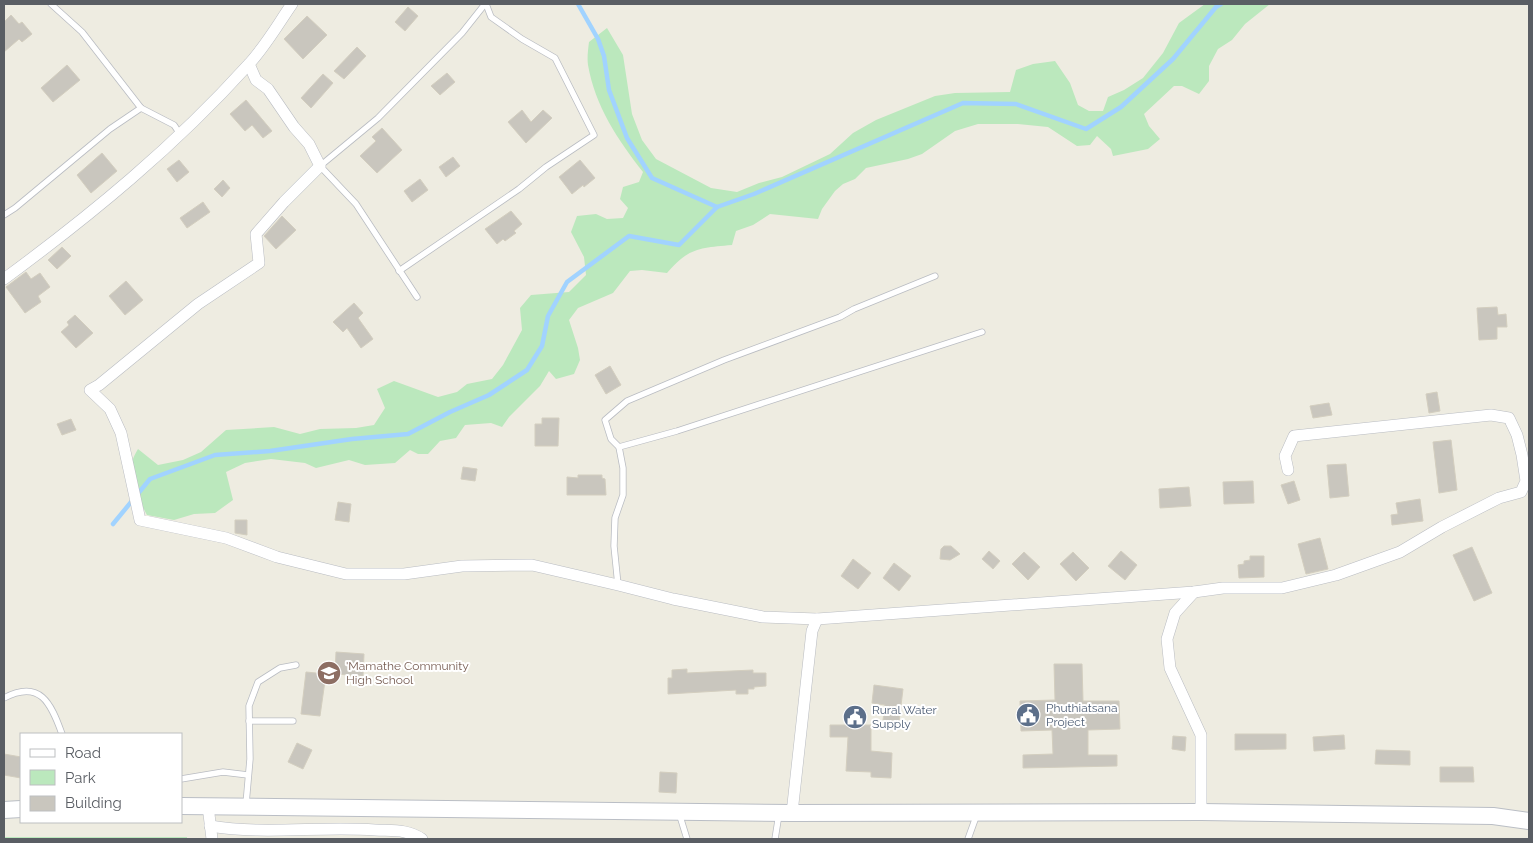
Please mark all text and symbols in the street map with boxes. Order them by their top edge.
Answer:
place label: 'Mamathe Community High School [346,659,469,687]
school or university icon: 'Mamathe Community High School [316,660,342,686]
place label: Phuthiatsana Project [1046,701,1118,729]
public building icon: Phuthiatsana Project [1015,702,1041,728]
place label: Rural Water Supply [872,703,938,731]
public building icon: Rural Water Supply [842,704,868,730]
legend [20,733,182,823]
text: Road [65,744,101,762]
text: Park [65,769,96,787]
text: Building [65,794,122,812]

